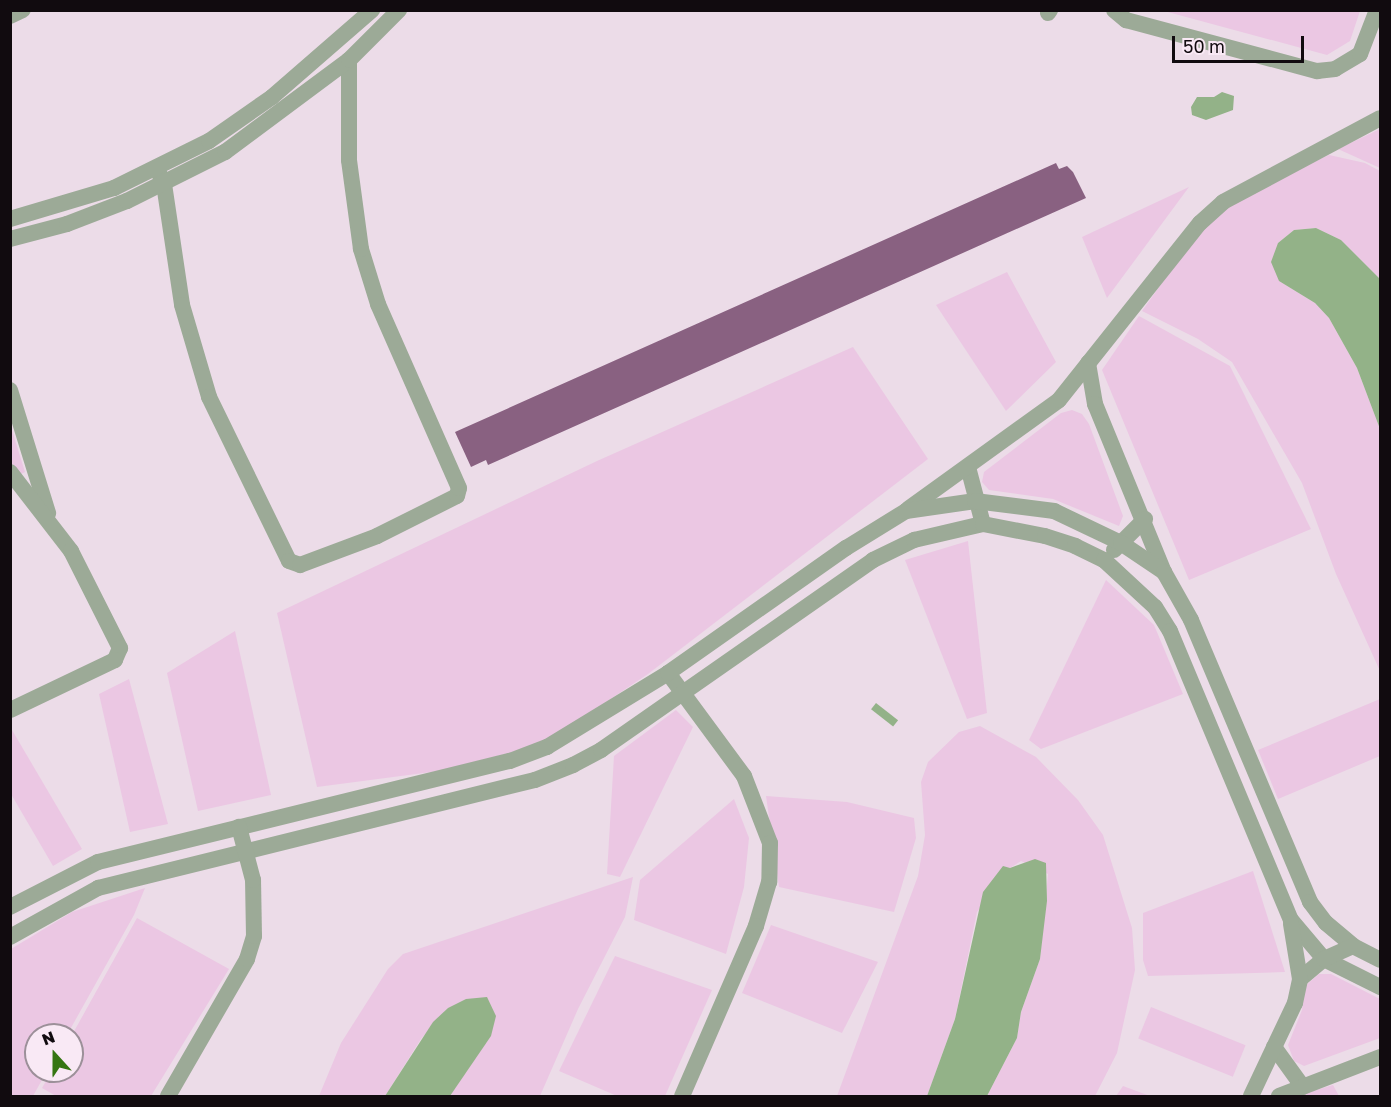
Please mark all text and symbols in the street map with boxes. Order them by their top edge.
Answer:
scale bar [1175,24,1307,62]
text: 50 m [1183,35,1225,57]
north arrow [24,1023,84,1083]
text: N [39,1027,58,1050]

